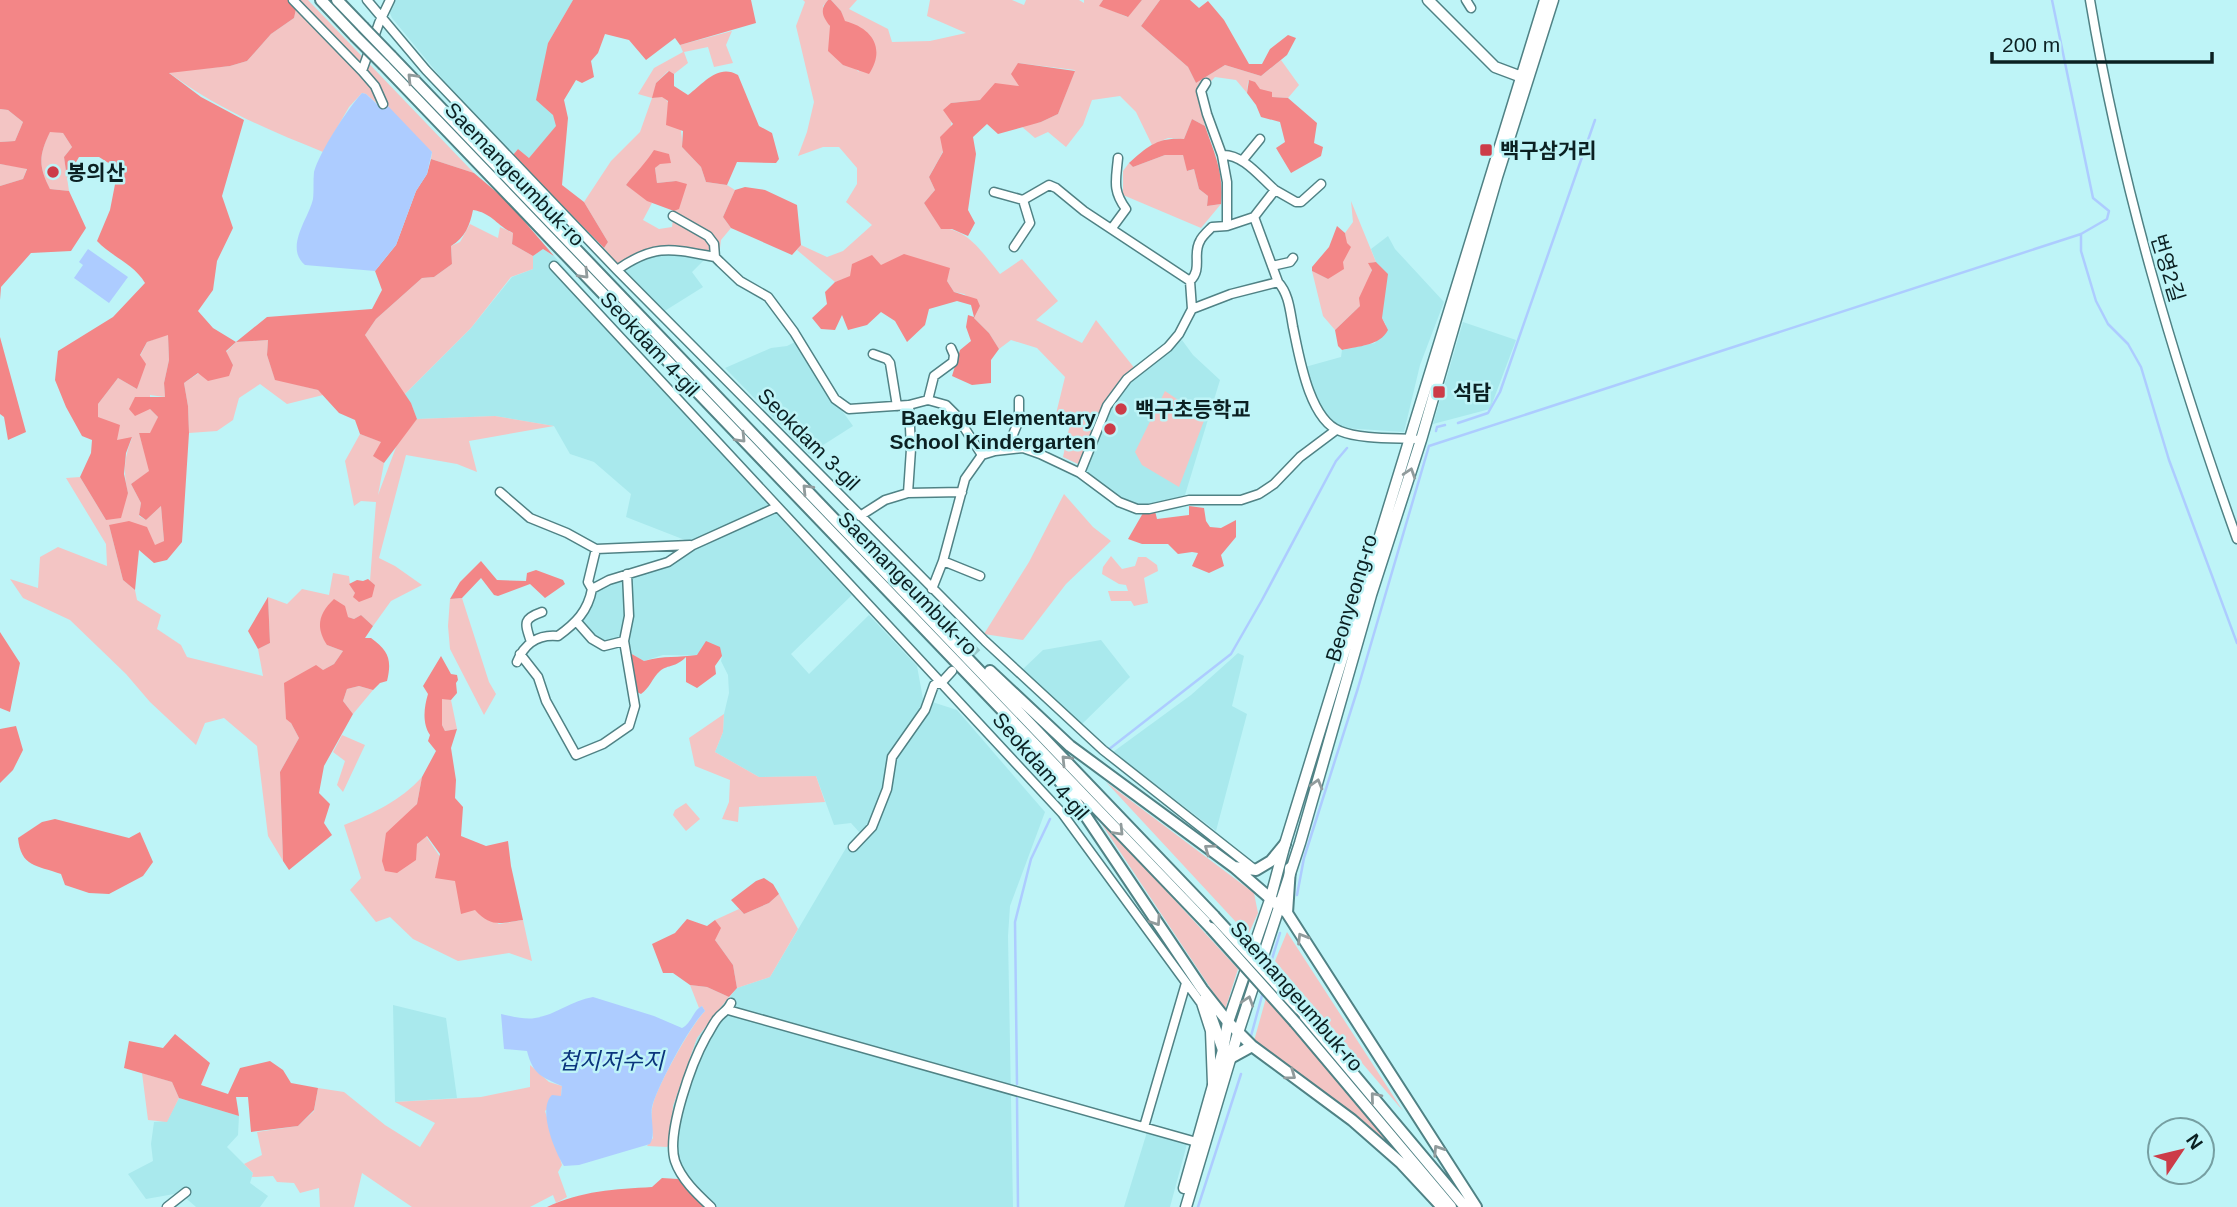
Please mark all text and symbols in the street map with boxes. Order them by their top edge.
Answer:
scale bar [1992,21,2212,65]
text: 200 m [2002,33,2060,56]
one-way arrow [407,73,420,86]
street label: Saemangeumbuk-ro [441,98,589,250]
place label: 백구삼거리 [1500,139,1597,162]
marker: 백구삼거리 [1478,142,1494,158]
place label: 봉의산 [67,161,125,184]
marker: 봉의산 [45,164,61,180]
street label: 번영2길 [2147,231,2189,305]
one-way arrow [575,265,588,278]
street label: Seokdam 4-gil [596,287,704,401]
place label: 석담 [1453,381,1492,404]
street label: Seokdam 3-gil [753,383,865,495]
marker: 석담 [1431,384,1447,400]
place label: 백구초등학교 [1135,398,1251,421]
marker: 백구초등학교 [1113,401,1129,417]
place label: Baekgu Elementary School Kindergarten [889,406,1096,453]
marker: Baekgu Elementary School Kindergarten [1102,421,1118,437]
one-way arrow [733,430,746,443]
one-way arrow [1402,467,1416,479]
one-way arrow [802,485,815,498]
street label: Saemangeumbuk-ro [834,507,982,659]
street label: Beonyeong-ro [1321,532,1381,664]
street label: Seokdam 4-gil [988,708,1094,824]
one-way arrow [1062,755,1075,768]
one-way arrow [1309,779,1323,791]
one-way arrow [1111,823,1124,836]
one-way arrow [1204,845,1217,857]
one-way arrow [1148,914,1161,927]
street label: Saemangeumbuk-ro [1226,917,1368,1075]
one-way arrow [1297,933,1310,946]
one-way arrow [1239,995,1254,1007]
water label: 첩지저수지 [558,1048,666,1074]
one-way arrow [1283,1067,1296,1079]
one-way arrow [1371,1093,1383,1106]
north arrow [2146,1116,2216,1186]
text: N [2182,1130,2207,1153]
one-way arrow [1434,1145,1447,1158]

